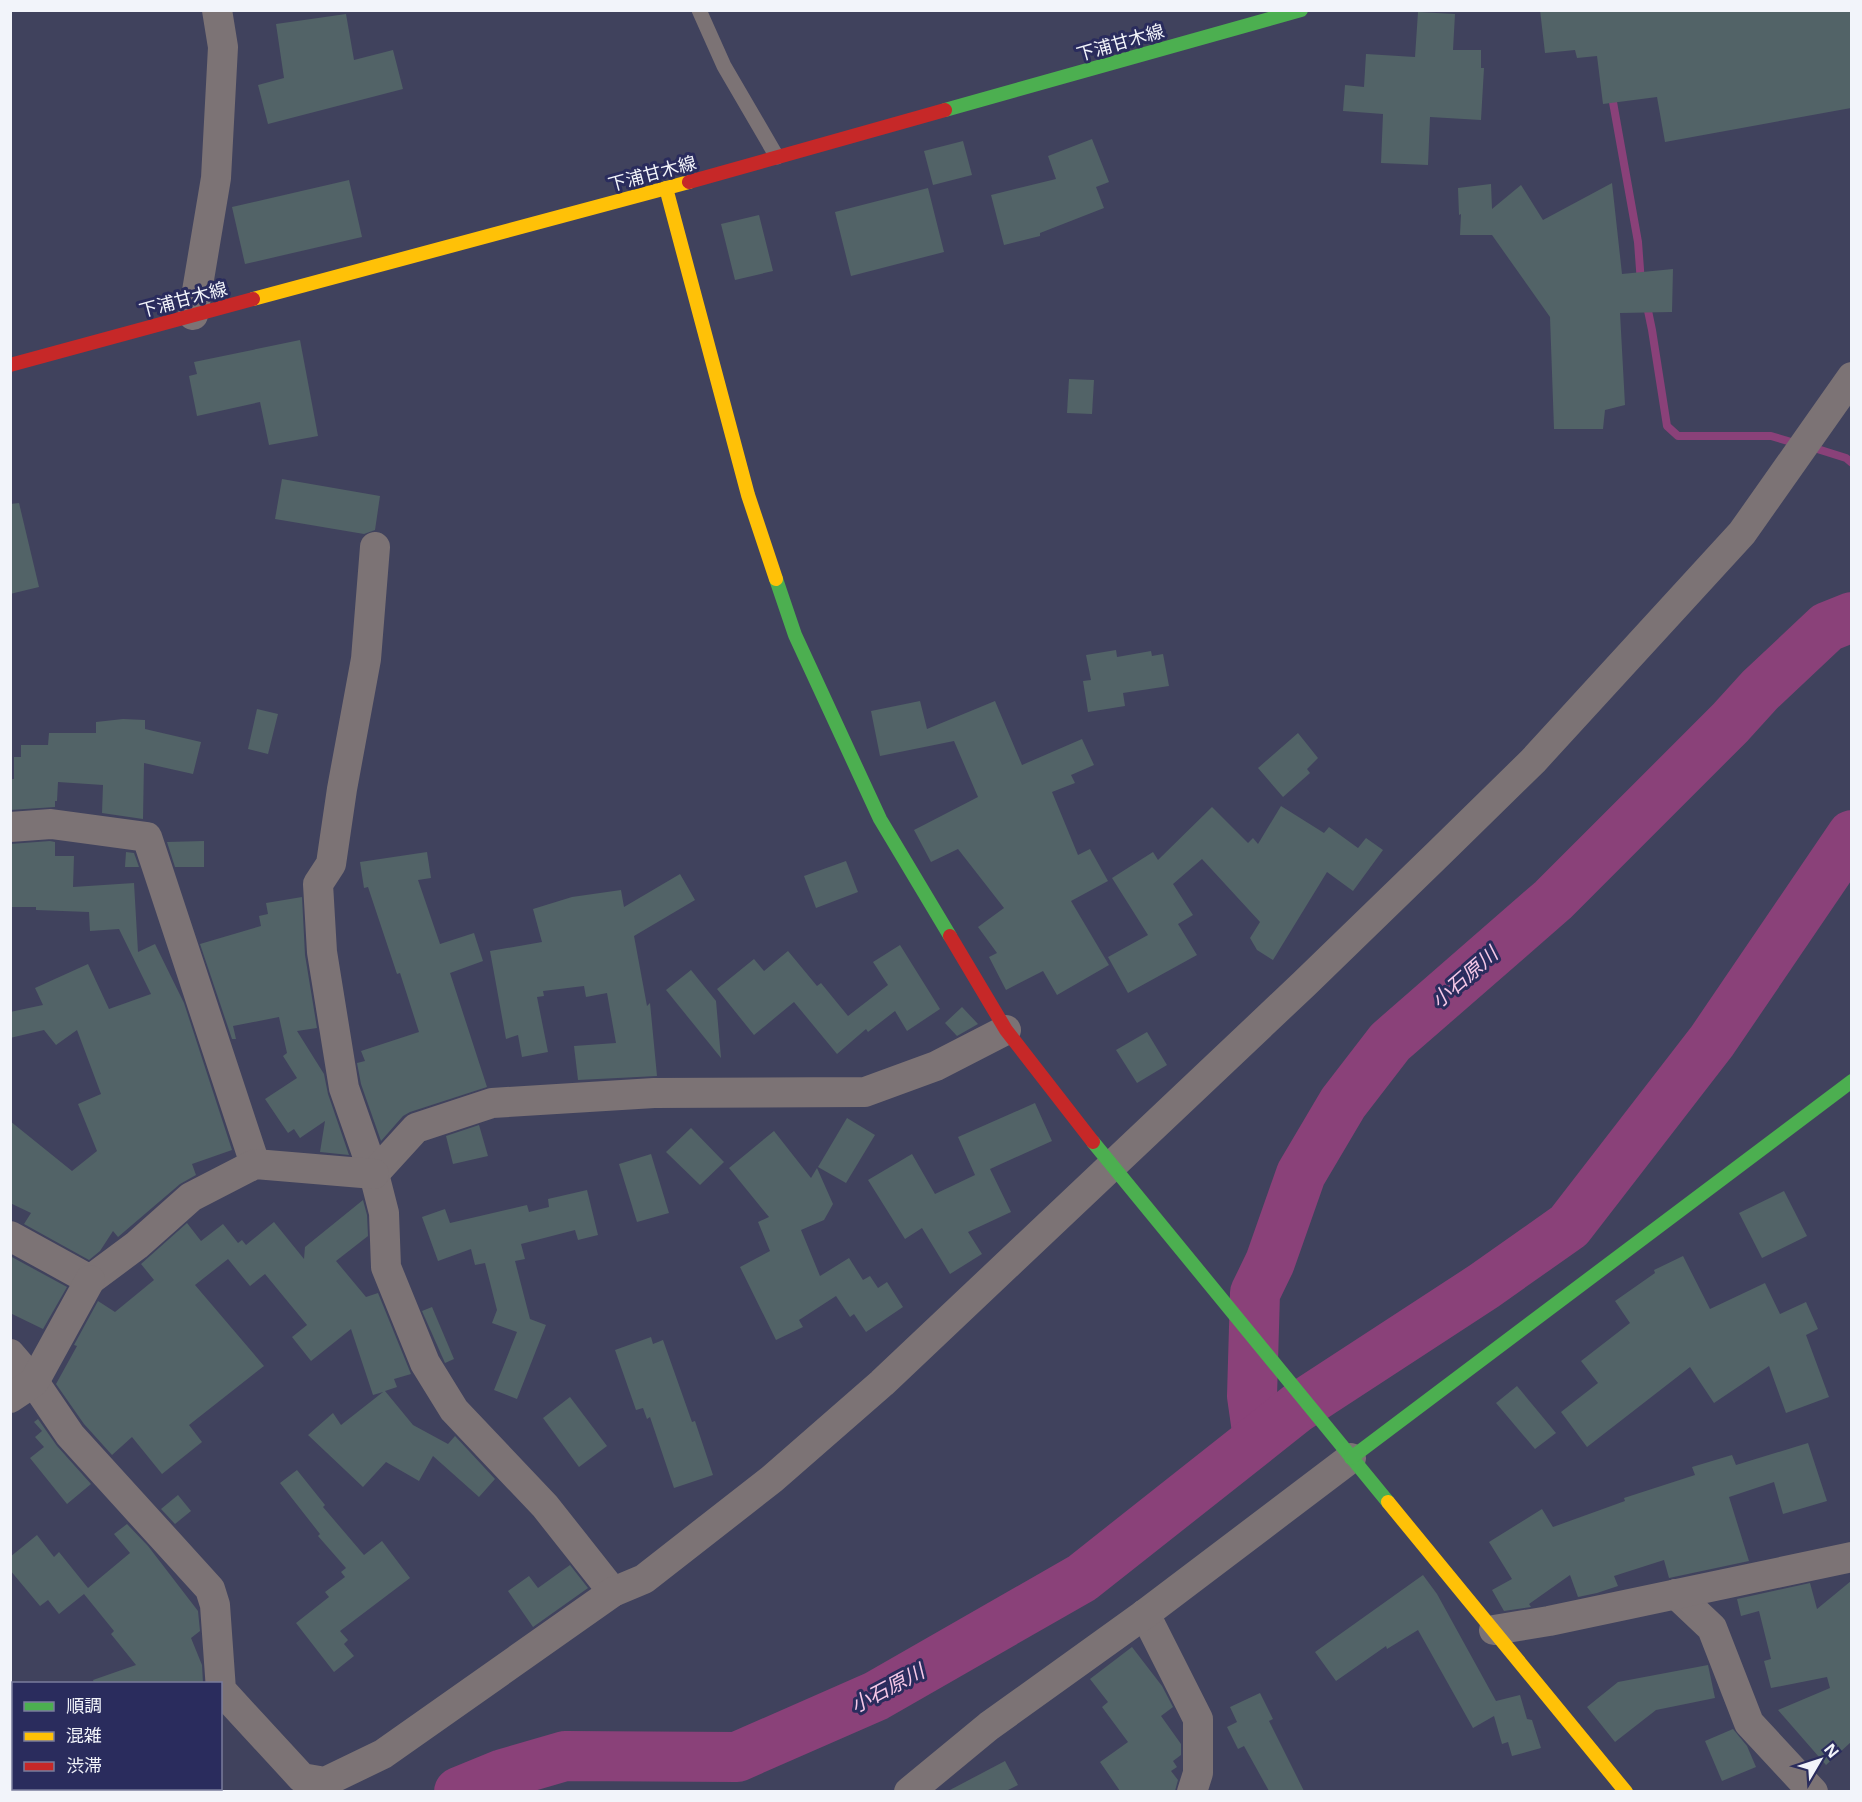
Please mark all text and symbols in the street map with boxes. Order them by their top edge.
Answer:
street label: 下浦甘木線 [1073,18,1167,66]
street label: 下浦甘木線 [605,150,699,196]
street label: 下浦甘木線 [136,276,230,322]
water label: 小石原川 [1425,939,1505,1013]
water label: 小石原川 [845,1656,930,1719]
legend [12,1682,222,1790]
text: 順調 [66,1693,102,1717]
text: 混雑 [66,1723,102,1747]
north arrow [1790,1730,1850,1790]
text: N [1819,1739,1844,1763]
text: 渋滞 [66,1753,102,1777]

